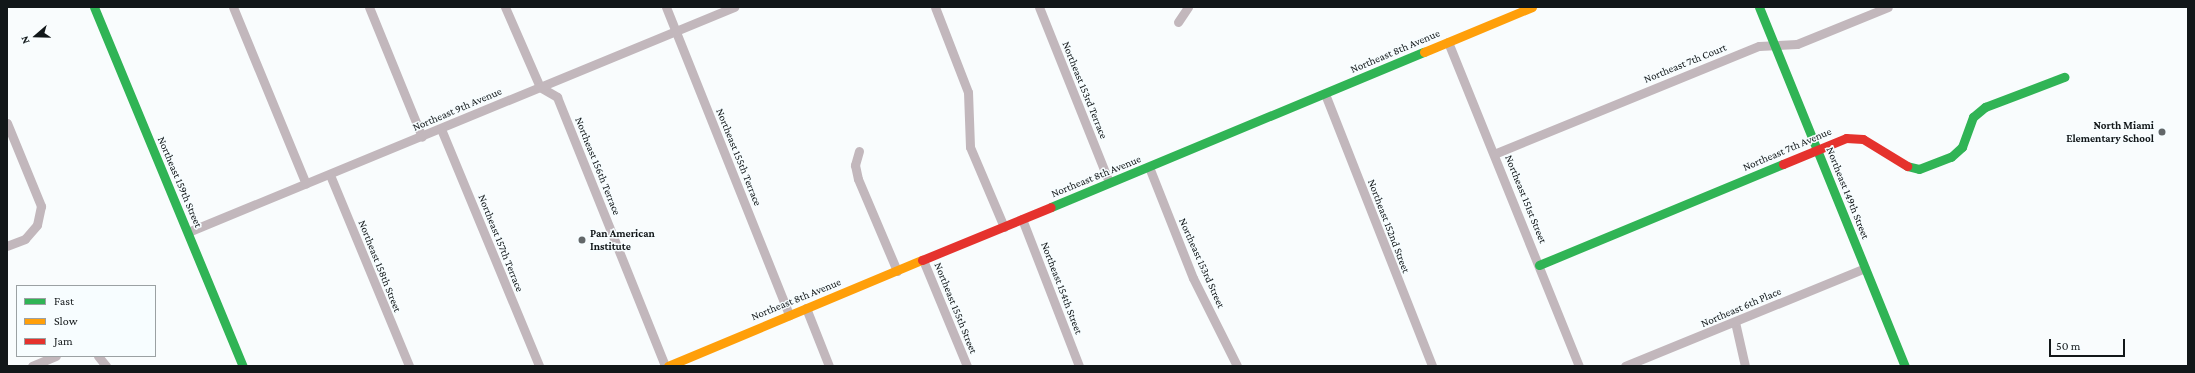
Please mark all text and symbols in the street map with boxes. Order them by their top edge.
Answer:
north arrow [16,16,56,56]
street label: Northeast 8th Avenue [1348,26,1442,76]
text: N [18,35,32,46]
street label: Northeast 153rd Terrace [1059,39,1111,141]
street label: Northeast 7th Court [1642,40,1728,86]
street label: Northeast 9th Avenue [410,84,504,134]
street label: Northeast 155th Terrace [713,106,765,208]
street label: Northeast 156th Terrace [572,115,624,217]
place label: North Miami Elementary School [2066,119,2154,145]
street label: Northeast 7th Avenue [1741,124,1833,174]
marker: North Miami Elementary School [2157,127,2167,137]
street label: Northeast 159th Street [155,134,205,230]
street label: Northeast 149th Street [1823,145,1873,241]
street label: Northeast 8th Avenue [1049,152,1143,200]
street label: Northeast 151st Street [1502,153,1550,245]
street label: Northeast 152nd Street [1365,177,1413,275]
street label: Northeast 157th Terrace [475,192,527,294]
street label: Northeast 153rd Street [1176,216,1228,310]
street label: Northeast 158th Street [356,218,404,314]
place label: Pan American Institute [590,227,655,253]
marker: Pan American Institute [577,235,587,245]
street label: Northeast 154th Street [1038,240,1086,336]
street label: Northeast 155th Street [932,260,980,356]
street label: Northeast 8th Avenue [749,275,843,323]
street label: Northeast 6th Place [1699,284,1783,330]
legend [16,285,156,357]
text: Fast [54,294,74,308]
text: Slow [54,314,78,328]
scale bar [2051,331,2127,357]
text: Jam [54,334,73,348]
text: 50 m [2056,339,2080,353]

